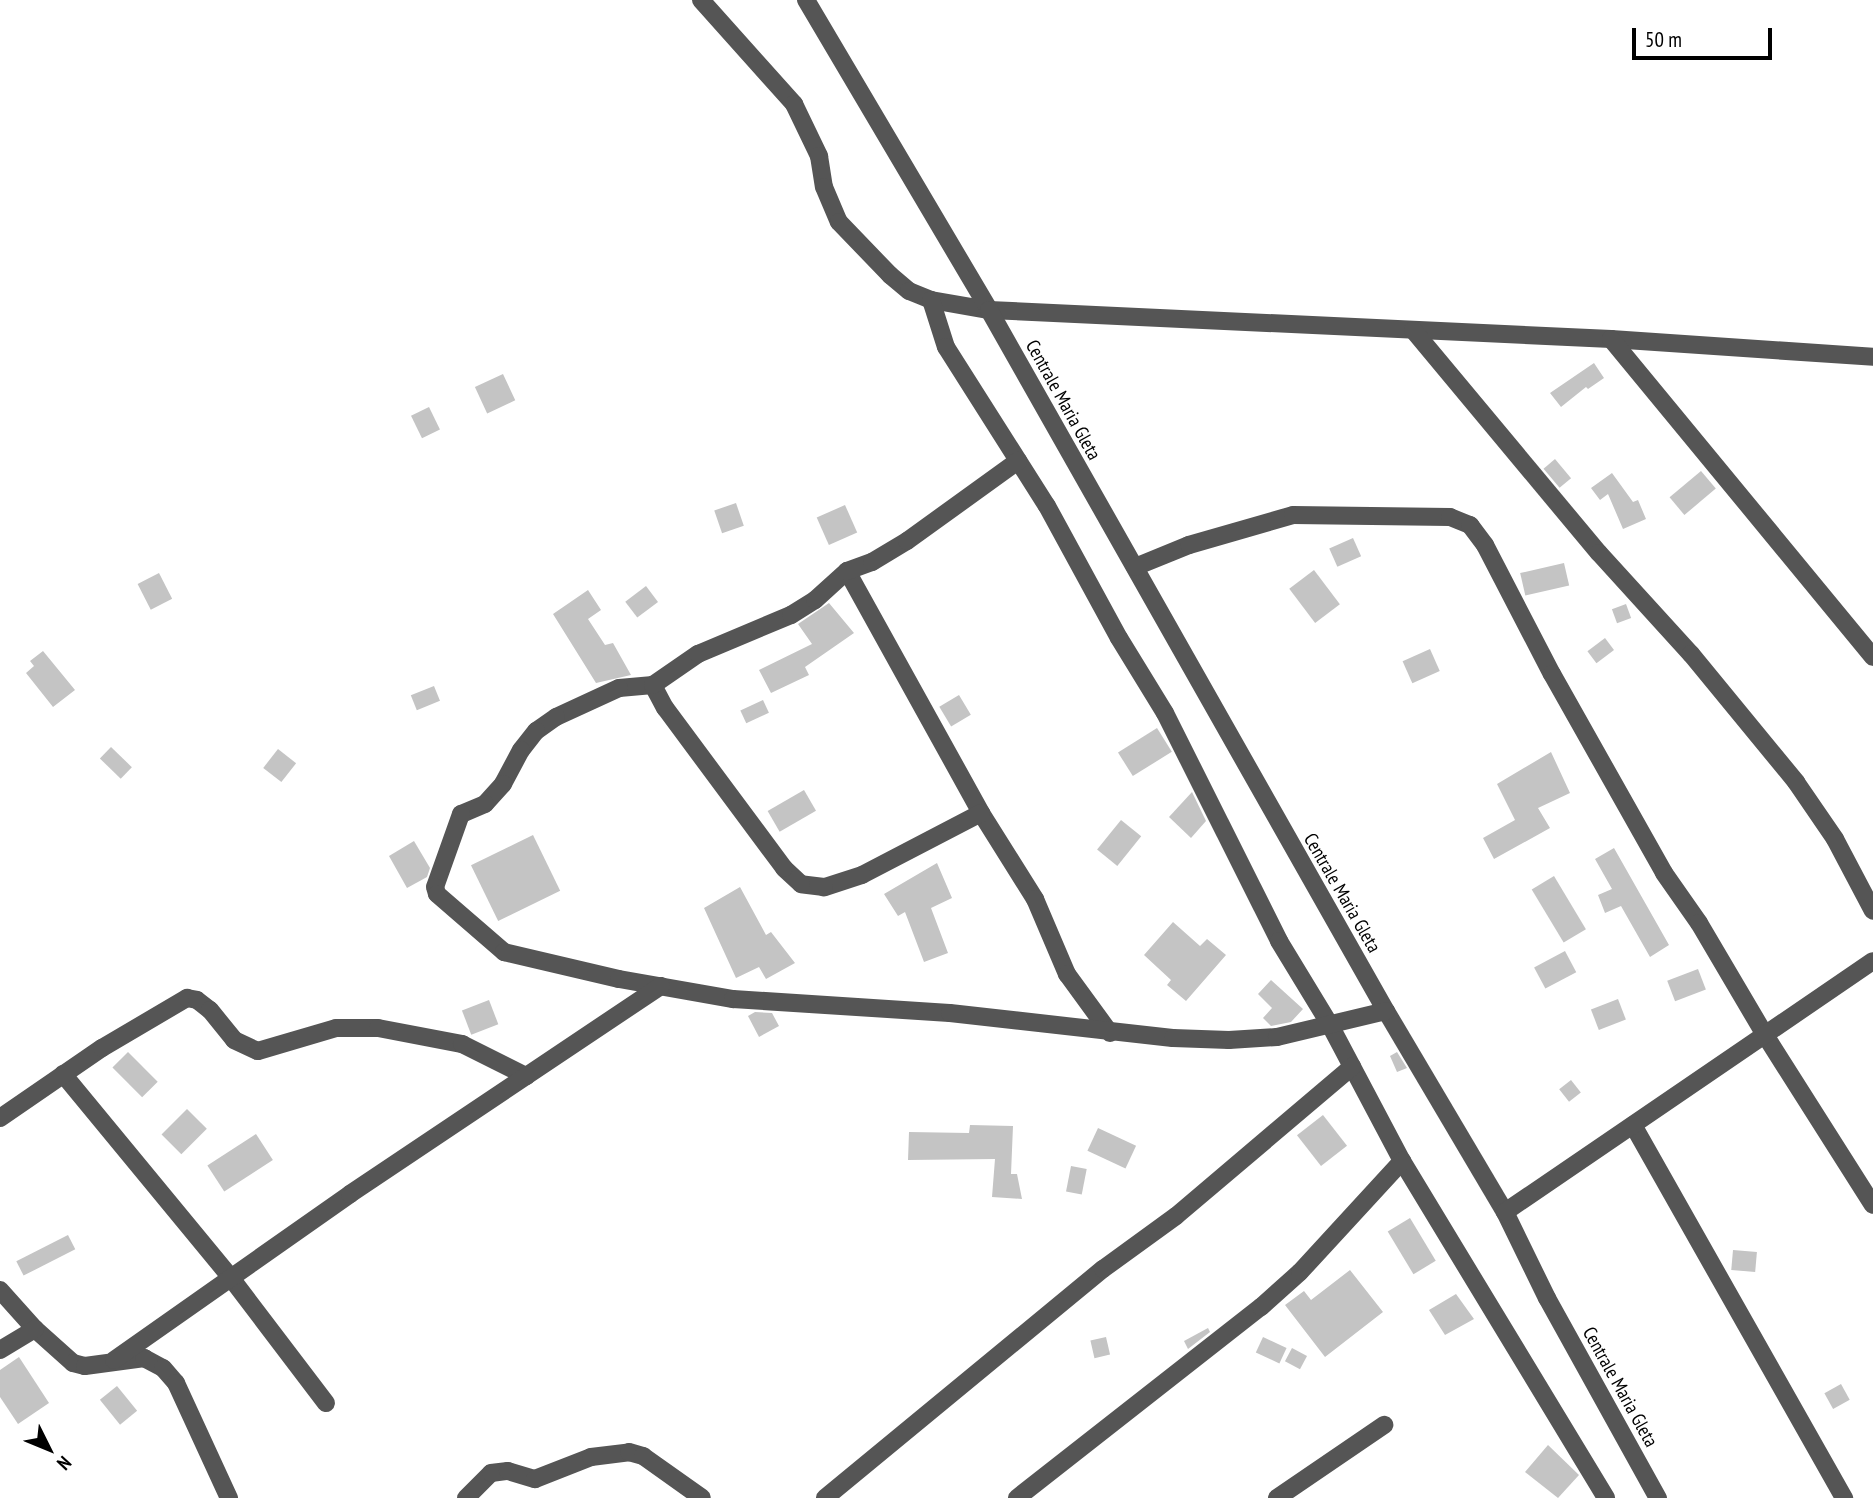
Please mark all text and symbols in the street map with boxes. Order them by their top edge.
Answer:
scale bar [1635,14,1775,58]
text: 50 m [1645,26,1682,53]
street label: Centrale Maria Gleta [1021,336,1105,464]
street label: Centrale Maria Gleta [1299,829,1385,957]
street label: Centrale Maria Gleta [1578,1323,1662,1451]
north arrow [14,1414,84,1484]
text: N [52,1451,77,1475]

